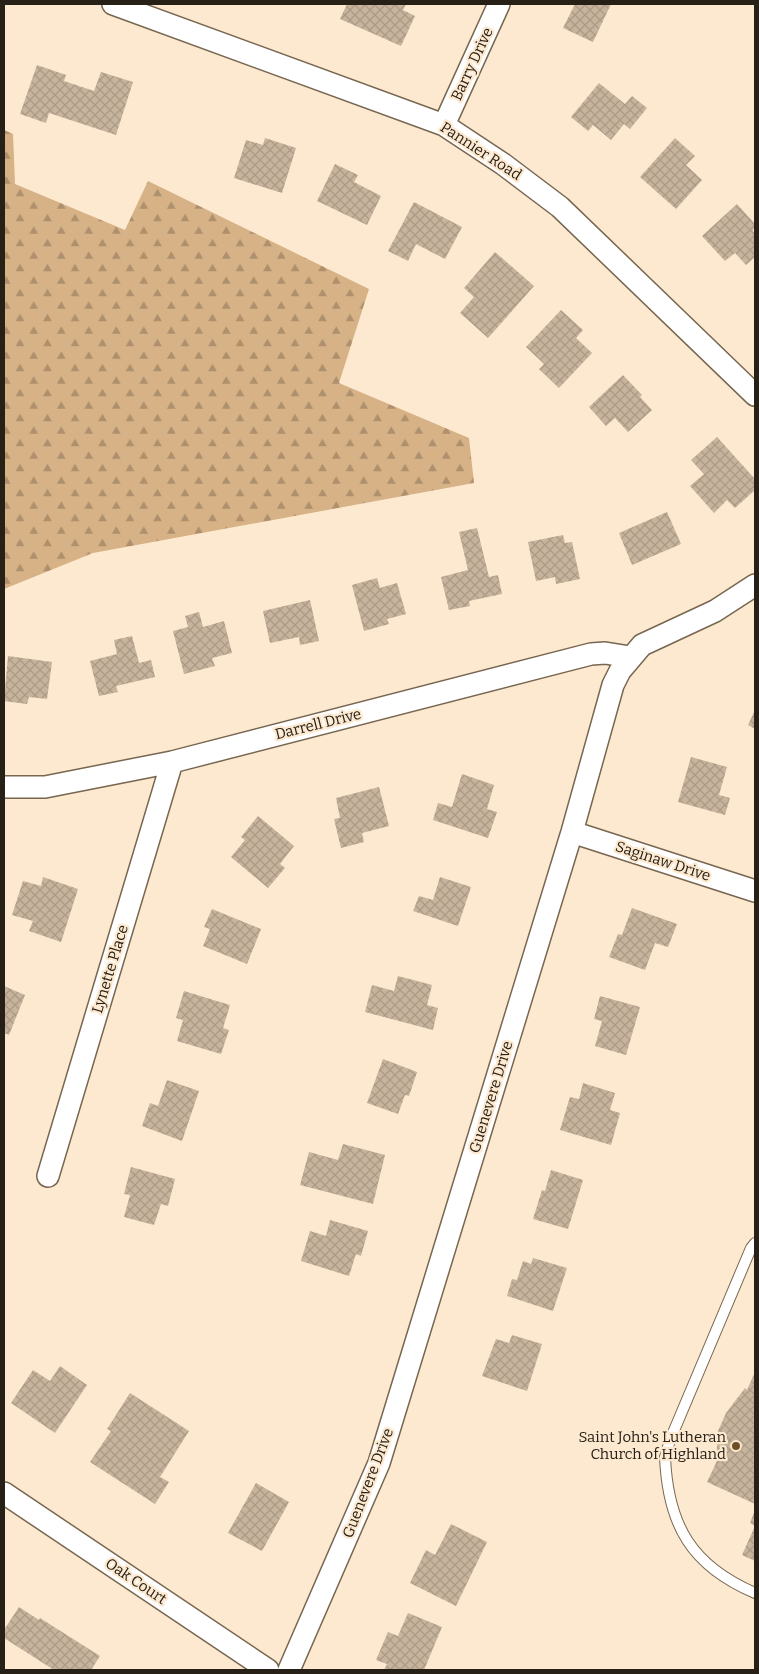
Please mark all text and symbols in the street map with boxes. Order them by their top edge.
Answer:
street label: Barry Drive [447,25,497,103]
street label: Pannier Road [437,118,525,184]
street label: Darrell Drive [273,705,363,743]
street label: Saginaw Drive [613,837,713,885]
street label: Lynette Place [88,923,132,1015]
street label: Guenevere Drive [465,1039,517,1155]
street label: Guenevere Drive [339,1426,397,1540]
place label: Saint John's Lutheran Church of Highland [578,1428,727,1463]
marker: Saint John's Lutheran Church of Highland [730,1440,742,1452]
street label: Oak Court [102,1554,170,1608]

